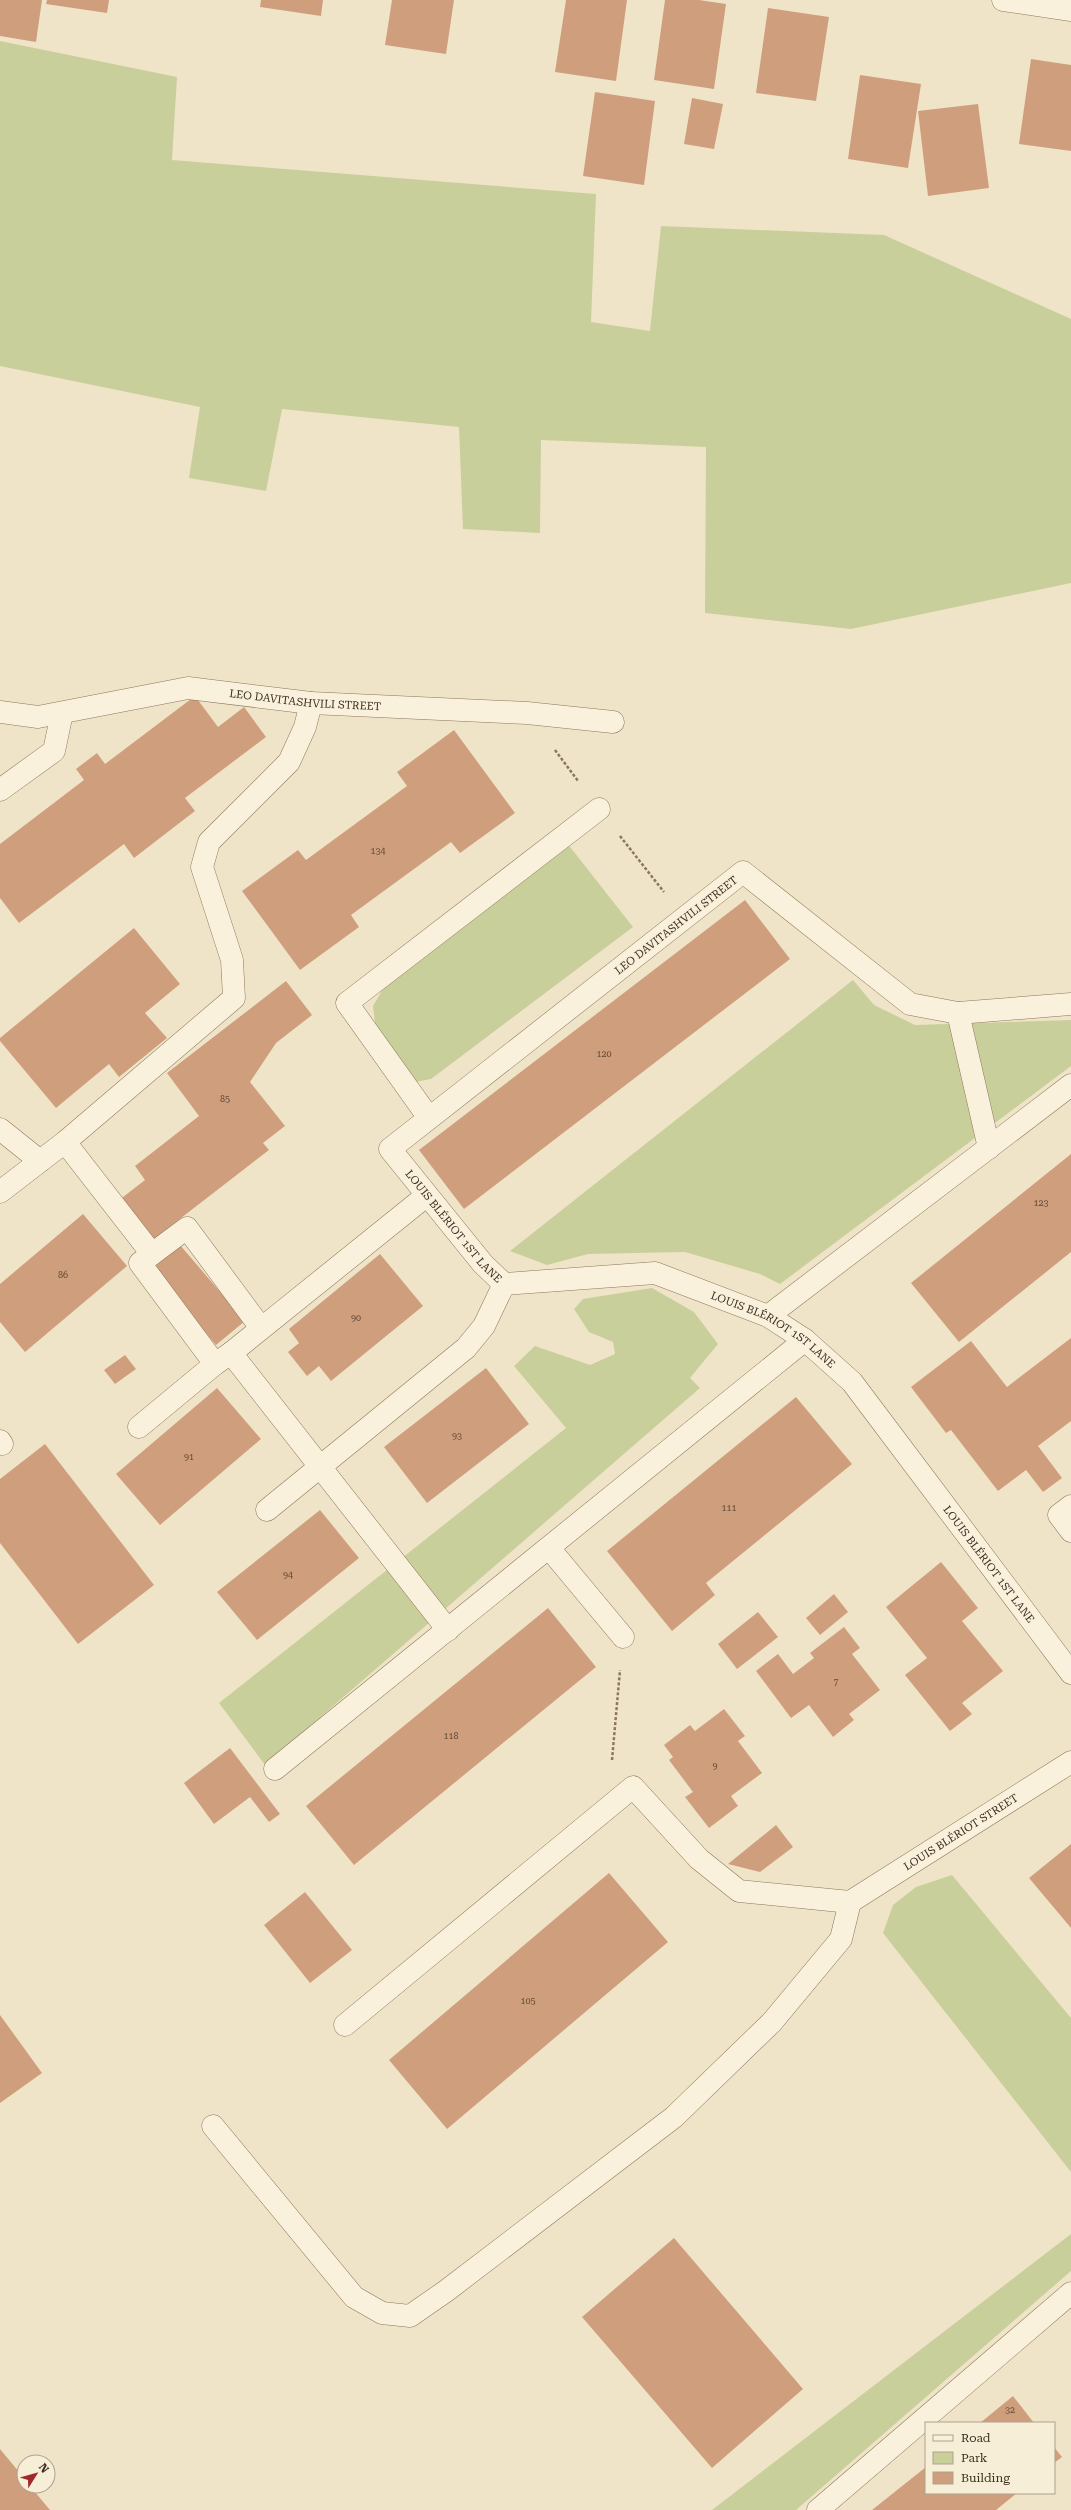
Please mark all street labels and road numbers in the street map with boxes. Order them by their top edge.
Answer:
street label: LEO DAVITASHVILI STREET [229,687,381,713]
street label: LEO DAVITASHVILI STREET [612,874,740,977]
street label: LOUIS BLÉRIOT 1ST LANE [403,1167,505,1286]
street label: LOUIS BLÉRIOT 1ST LANE [709,1289,838,1371]
street label: LOUIS BLÉRIOT 1ST LANE [940,1503,1037,1626]
street label: LOUIS BLÉRIOT STREET [901,1791,1021,1873]

